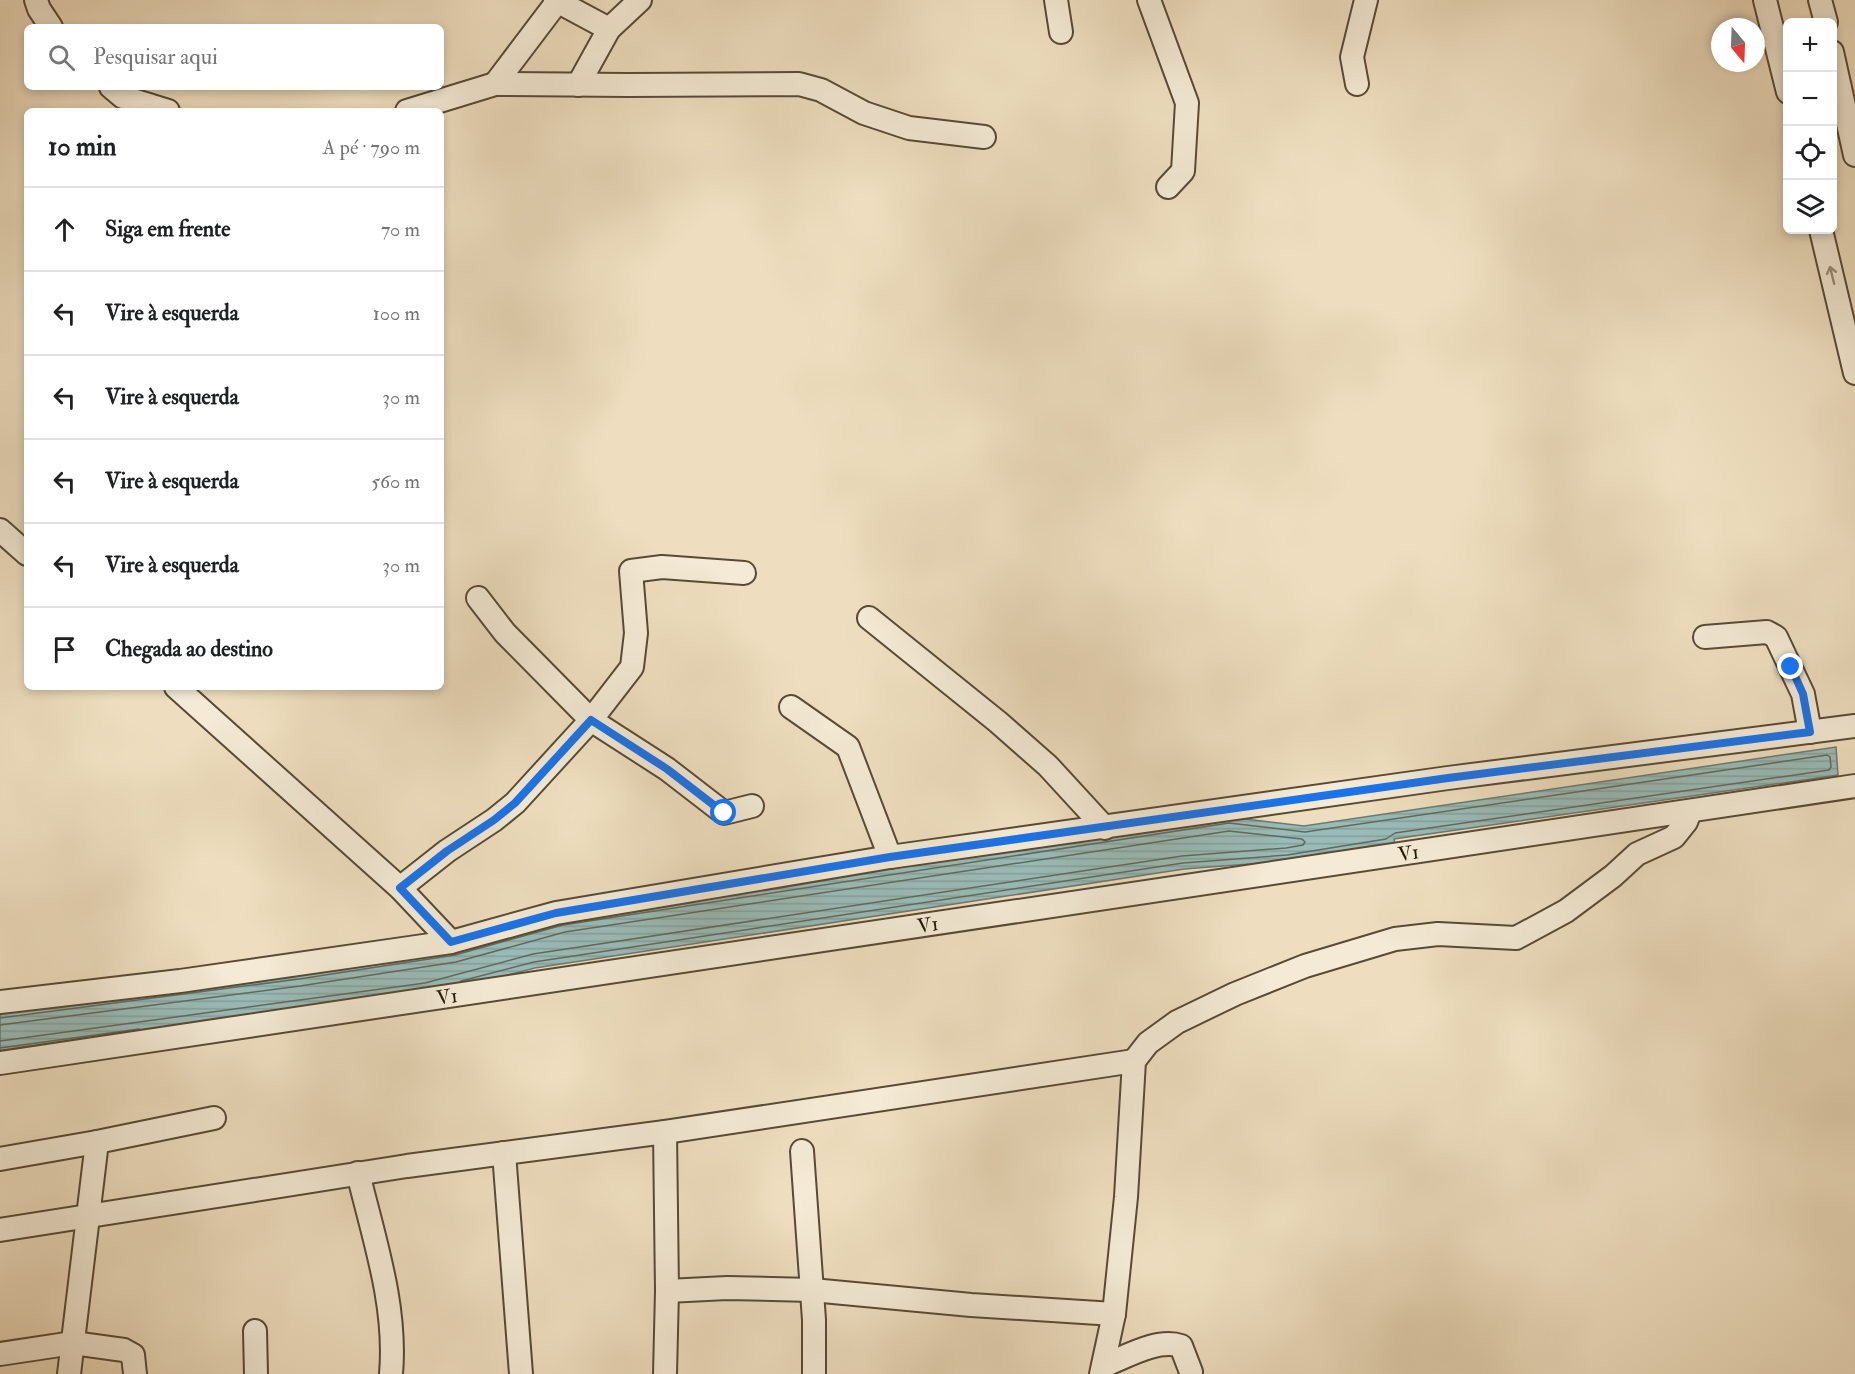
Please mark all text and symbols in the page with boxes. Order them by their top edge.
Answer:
north arrow [1711,18,1765,72]
map controls [1783,18,1837,234]
button: + [1783,18,1837,72]
search box [24,24,444,90]
icon: search [45,41,78,74]
text: Pesquisar aqui [93,43,218,71]
button: − [1783,72,1837,126]
button: locate [1783,126,1837,180]
text: 10 min [48,131,116,163]
text: A pé · 790 m [323,135,420,160]
button: layers [1783,180,1837,234]
icon: ahead [48,213,81,246]
text: Siga em frente [105,215,230,243]
text: 70 m [381,217,420,242]
one-way arrow [1826,266,1837,285]
icon: left [48,297,81,330]
text: Vire à esquerda [105,299,239,327]
text: 100 m [373,301,420,326]
icon: left [48,381,81,414]
text: Vire à esquerda [105,383,239,411]
text: 30 m [382,385,420,410]
icon: left [48,465,81,498]
text: Vire à esquerda [105,467,239,495]
text: 560 m [371,469,420,494]
icon: left [48,549,81,582]
text: Vire à esquerda [105,551,239,579]
text: 30 m [382,553,420,578]
icon: arrive [48,633,81,666]
text: Chegada ao destino [105,635,273,663]
route end [1777,653,1803,679]
route start [710,799,736,825]
street label: V1 [1396,839,1421,867]
street label: V1 [915,911,940,939]
street label: V1 [435,983,459,1011]

